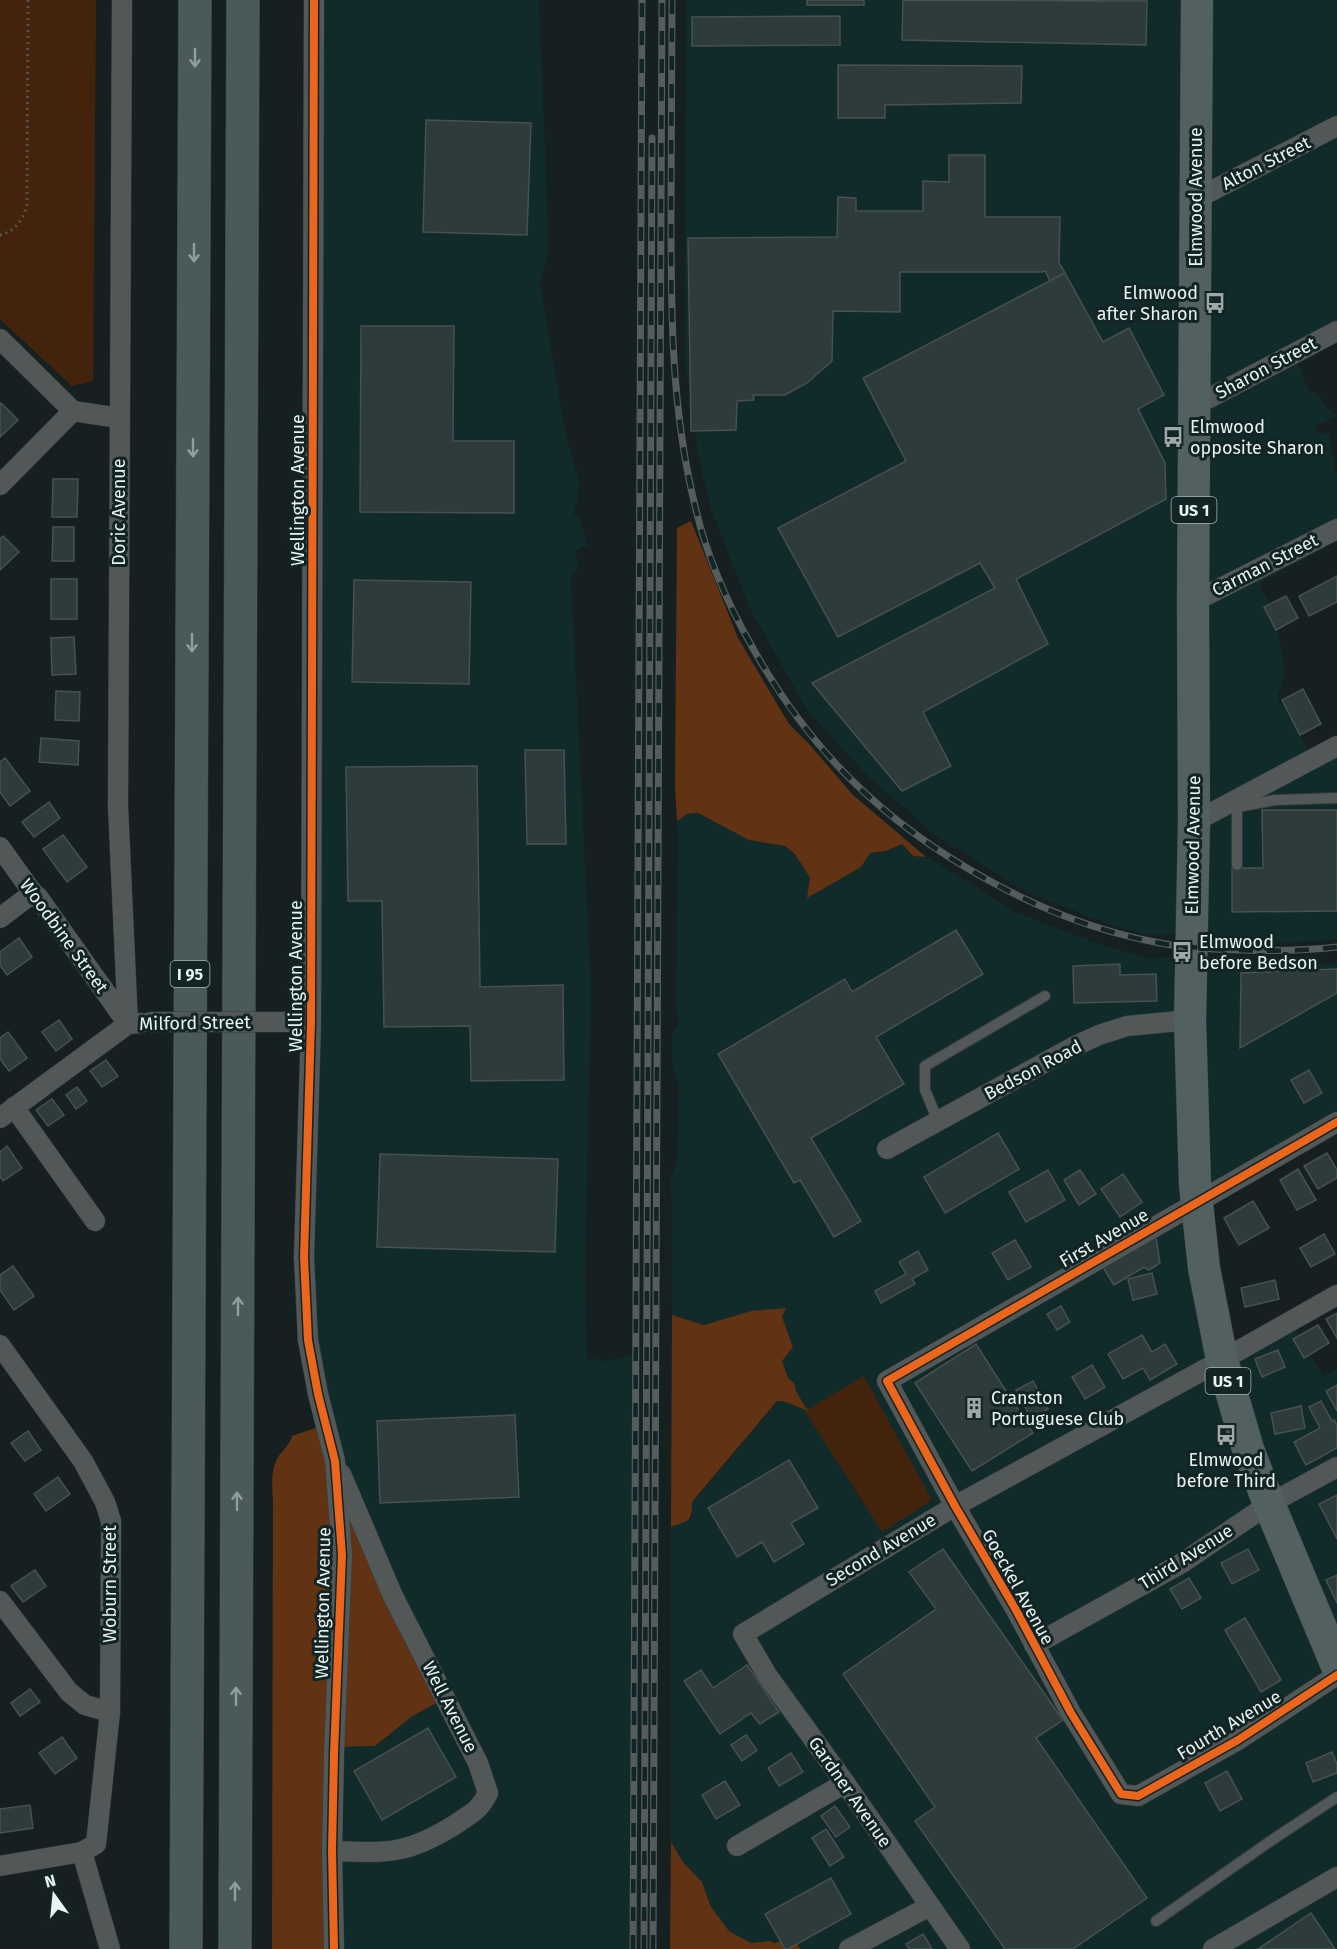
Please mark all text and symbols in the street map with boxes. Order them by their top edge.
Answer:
one-way arrow [189,48,201,68]
street label: Elmwood Avenue [1185,127,1207,267]
street label: Alton Street [1218,131,1314,195]
one-way arrow [188,243,200,263]
place label: Elmwood after Sharon [1097,282,1198,325]
bus stop icon: Elmwood after Sharon [1203,291,1227,315]
street label: Sharon Street [1212,332,1321,404]
street label: Wellington Avenue [287,414,309,566]
place label: Elmwood opposite Sharon [1190,416,1324,459]
bus stop icon: Elmwood opposite Sharon [1161,425,1185,449]
one-way arrow [187,438,199,458]
street label: Doric Avenue [108,458,130,566]
road number: US 1 [1172,497,1216,523]
street label: Carman Street [1208,529,1322,601]
one-way arrow [186,633,198,653]
street label: Elmwood Avenue [1181,775,1205,915]
street label: Woodbine Street [15,874,113,998]
street label: Wellington Avenue [285,900,307,1052]
place label: Elmwood before Bedson [1199,931,1318,974]
bus stop icon: Elmwood before Bedson [1170,940,1194,964]
road number: I 95 [170,961,210,987]
street label: Milford Street [139,1011,251,1035]
street label: Bedson Road [980,1035,1086,1105]
street label: First Avenue [1055,1204,1153,1272]
one-way arrow [232,1296,244,1316]
road number: US 1 [1206,1368,1250,1394]
place label: Cranston Portuguese Club [991,1387,1124,1430]
building icon: Cranston Portuguese Club [962,1396,986,1420]
bus stop icon: Elmwood before Third [1214,1423,1238,1447]
place label: Elmwood before Third [1176,1449,1276,1492]
one-way arrow [231,1491,243,1511]
street label: Second Avenue [822,1509,940,1591]
street label: Third Avenue [1135,1519,1237,1595]
street label: Woburn Street [99,1525,121,1643]
street label: Goeckel Avenue [977,1525,1059,1649]
street label: Wellington Avenue [311,1527,335,1679]
street label: Well Avenue [418,1658,482,1756]
street label: Fourth Avenue [1173,1685,1285,1765]
one-way arrow [230,1686,242,1706]
street label: Gardner Avenue [804,1732,896,1852]
north arrow [24,1865,84,1925]
text: N [43,1870,58,1892]
one-way arrow [229,1881,241,1901]

